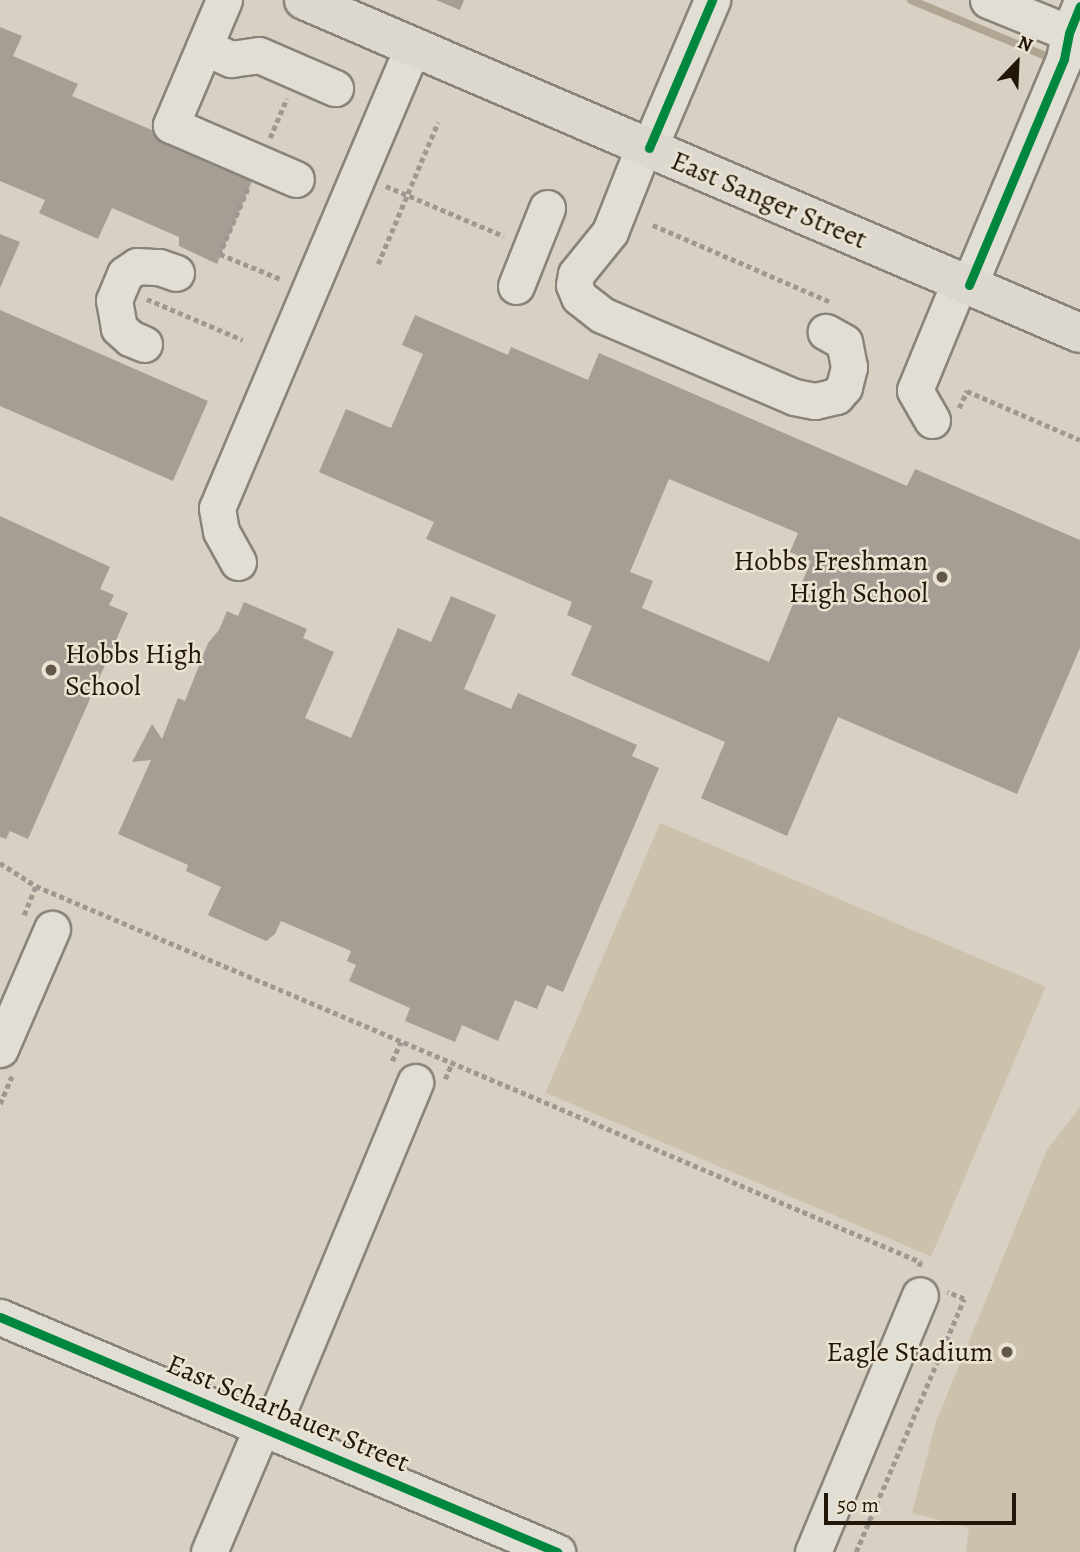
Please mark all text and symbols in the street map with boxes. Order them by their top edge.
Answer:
north arrow [982,28,1052,98]
text: N [1014,29,1037,58]
street label: East Sanger Street [666,144,872,256]
place label: Hobbs Freshman High School [734,544,928,610]
marker: Hobbs Freshman High School [934,569,950,585]
place label: Hobbs High School [65,637,202,703]
marker: Hobbs High School [43,662,59,678]
place label: Eagle Stadium [827,1335,993,1369]
marker: Eagle Stadium [999,1344,1015,1360]
street label: East Scharbauer Street [162,1347,414,1479]
scale bar [828,1478,1020,1522]
text: 50 m [837,1491,879,1519]

